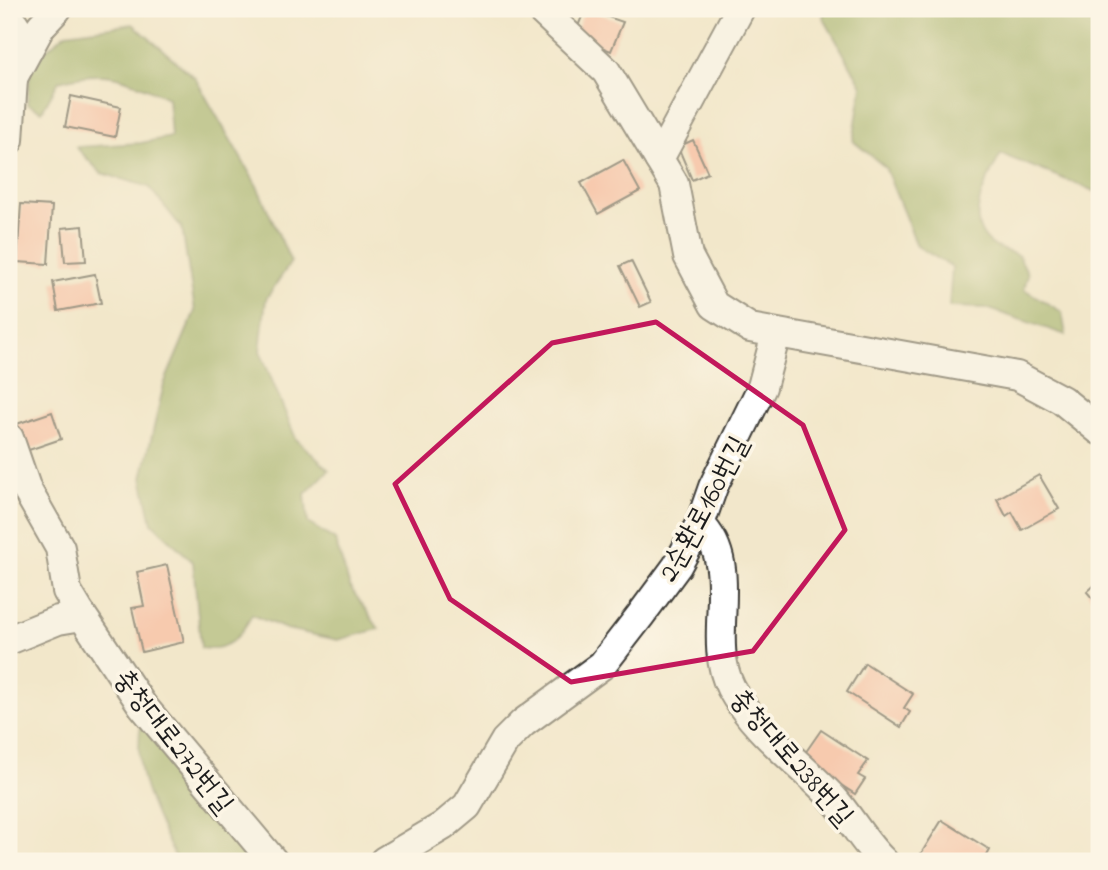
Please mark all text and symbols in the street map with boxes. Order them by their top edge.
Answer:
street label: 2순환로160번길 [649,429,761,590]
street label: 충청대로272번길 [102,661,242,824]
street label: 충청대로238번길 [719,680,862,836]

